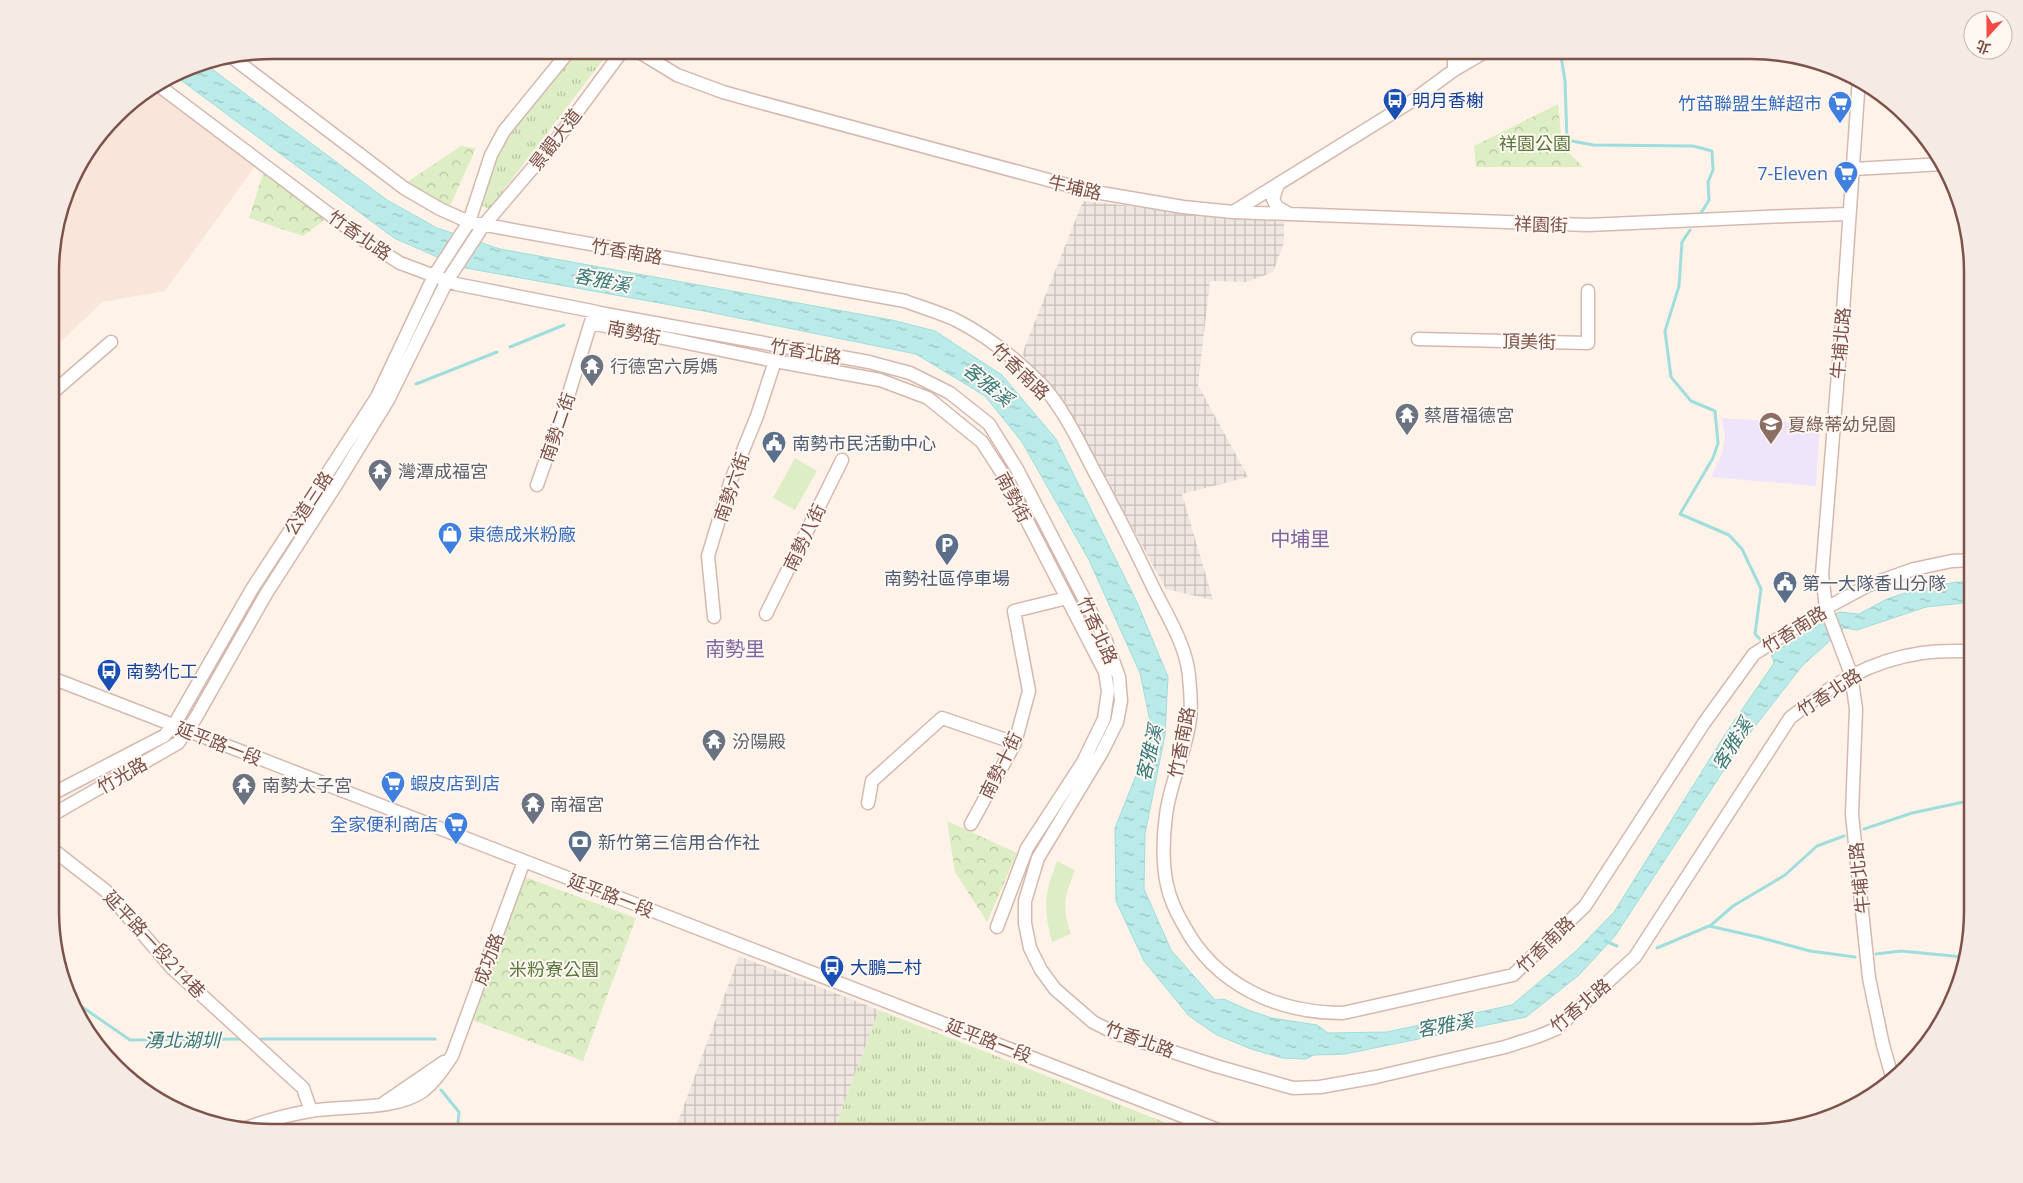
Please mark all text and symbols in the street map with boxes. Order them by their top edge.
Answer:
north arrow [1963,10,2013,60]
text: 北 [1973,36,1993,59]
bus stop icon: 明月香榭 [1382,87,1408,121]
place label: 明月香榭 [1412,88,1484,112]
supermarket icon: 竹苗聯盟生鮮超市 [1827,90,1853,124]
place label: 竹苗聯盟生鮮超市 [1678,91,1822,115]
street label: 景觀大道 [523,103,587,175]
park label: 祥園公園 [1499,131,1571,155]
supermarket icon: 7-Eleven [1833,160,1859,194]
place label: 7-Eleven [1757,161,1828,185]
street label: 牛埔路 [1046,169,1104,205]
street label: 竹香北路 [324,205,396,265]
street label: 祥園街 [1514,211,1568,237]
street label: 竹香南路 [589,233,665,269]
water label: 客雅溪 [572,262,635,299]
street label: 牛埔北路 [1825,306,1855,380]
street label: 南勢街 [605,315,663,349]
street label: 頂美街 [1502,329,1556,353]
street label: 竹香北路 [768,333,844,369]
street label: 竹香南路 [987,337,1055,405]
temple icon: 行德宮六房媽 [579,353,605,387]
place label: 行德宮六房媽 [610,354,718,378]
water label: 客雅溪 [958,356,1021,414]
street label: 南勢二街 [534,389,580,465]
temple icon: 蔡厝福德宮 [1394,402,1420,436]
place label: 蔡厝福德宮 [1424,403,1514,427]
school or university icon: 夏綠蒂幼兒園 [1758,411,1784,445]
place label: 夏綠蒂幼兒園 [1788,412,1896,436]
public building icon: 南勢市民活動中心 [761,430,787,464]
place label: 南勢市民活動中心 [792,431,936,455]
street label: 南勢六街 [708,449,754,525]
temple icon: 灣潭成福宮 [367,458,393,492]
place label: 灣潭成福宮 [398,459,488,483]
street label: 公道三路 [278,466,338,540]
street label: 南勢街 [991,468,1037,526]
street label: 南勢八街 [777,499,831,575]
shop icon: 東德成米粉廠 [437,521,463,555]
place label: 東德成米粉廠 [468,522,576,546]
district label: 中埔里 [1270,525,1330,552]
parking icon: 南勢社區停車場 [934,532,960,566]
place label: 南勢社區停車場 [884,566,1010,590]
public building icon: 第一大隊香山分隊 [1772,570,1798,604]
place label: 第一大隊香山分隊 [1802,571,1946,595]
street label: 竹香北路 [1072,592,1124,668]
street label: 竹香南路 [1757,600,1831,658]
district label: 南勢里 [705,635,765,662]
bus stop icon: 南勢化工 [96,658,122,692]
place label: 南勢化工 [126,659,198,683]
street label: 竹香北路 [1792,662,1866,722]
street label: 竹香南路 [1162,704,1200,780]
water label: 客雅溪 [1706,710,1760,775]
street label: 延平路一段 [173,716,265,770]
water label: 客雅溪 [1129,719,1169,784]
street label: 南勢十街 [973,727,1027,803]
temple icon: 汾陽殿 [701,728,727,762]
place label: 汾陽殿 [732,729,786,753]
street label: 竹光路 [93,751,151,799]
supermarket icon: 蝦皮店到店 [380,770,406,804]
place label: 蝦皮店到店 [410,771,500,795]
temple icon: 南勢太子宮 [231,772,257,806]
place label: 南勢太子宮 [262,773,352,797]
temple icon: 南福宮 [520,791,546,825]
place label: 南福宮 [550,792,604,816]
supermarket icon: 全家便利商店 [443,811,469,845]
place label: 全家便利商店 [330,812,438,836]
bank icon: 新竹第三信用合作社 [567,829,593,863]
place label: 新竹第三信用合作社 [598,830,760,854]
street label: 牛埔北路 [1843,841,1875,915]
street label: 延平路一段 [565,868,657,922]
street label: 延平路一段214巷 [99,885,211,1003]
street label: 竹香南路 [1511,910,1579,978]
street label: 成功路 [467,930,509,988]
bus stop icon: 大鵬二村 [819,954,845,988]
place label: 大鵬二村 [850,955,922,979]
park label: 米粉寮公園 [509,957,599,981]
street label: 竹香北路 [1545,973,1615,1037]
water label: 客雅溪 [1415,1007,1478,1043]
street label: 延平路一段 [943,1013,1035,1067]
street label: 竹香北路 [1102,1015,1178,1063]
water label: 湧北湖圳 [144,1027,223,1053]

